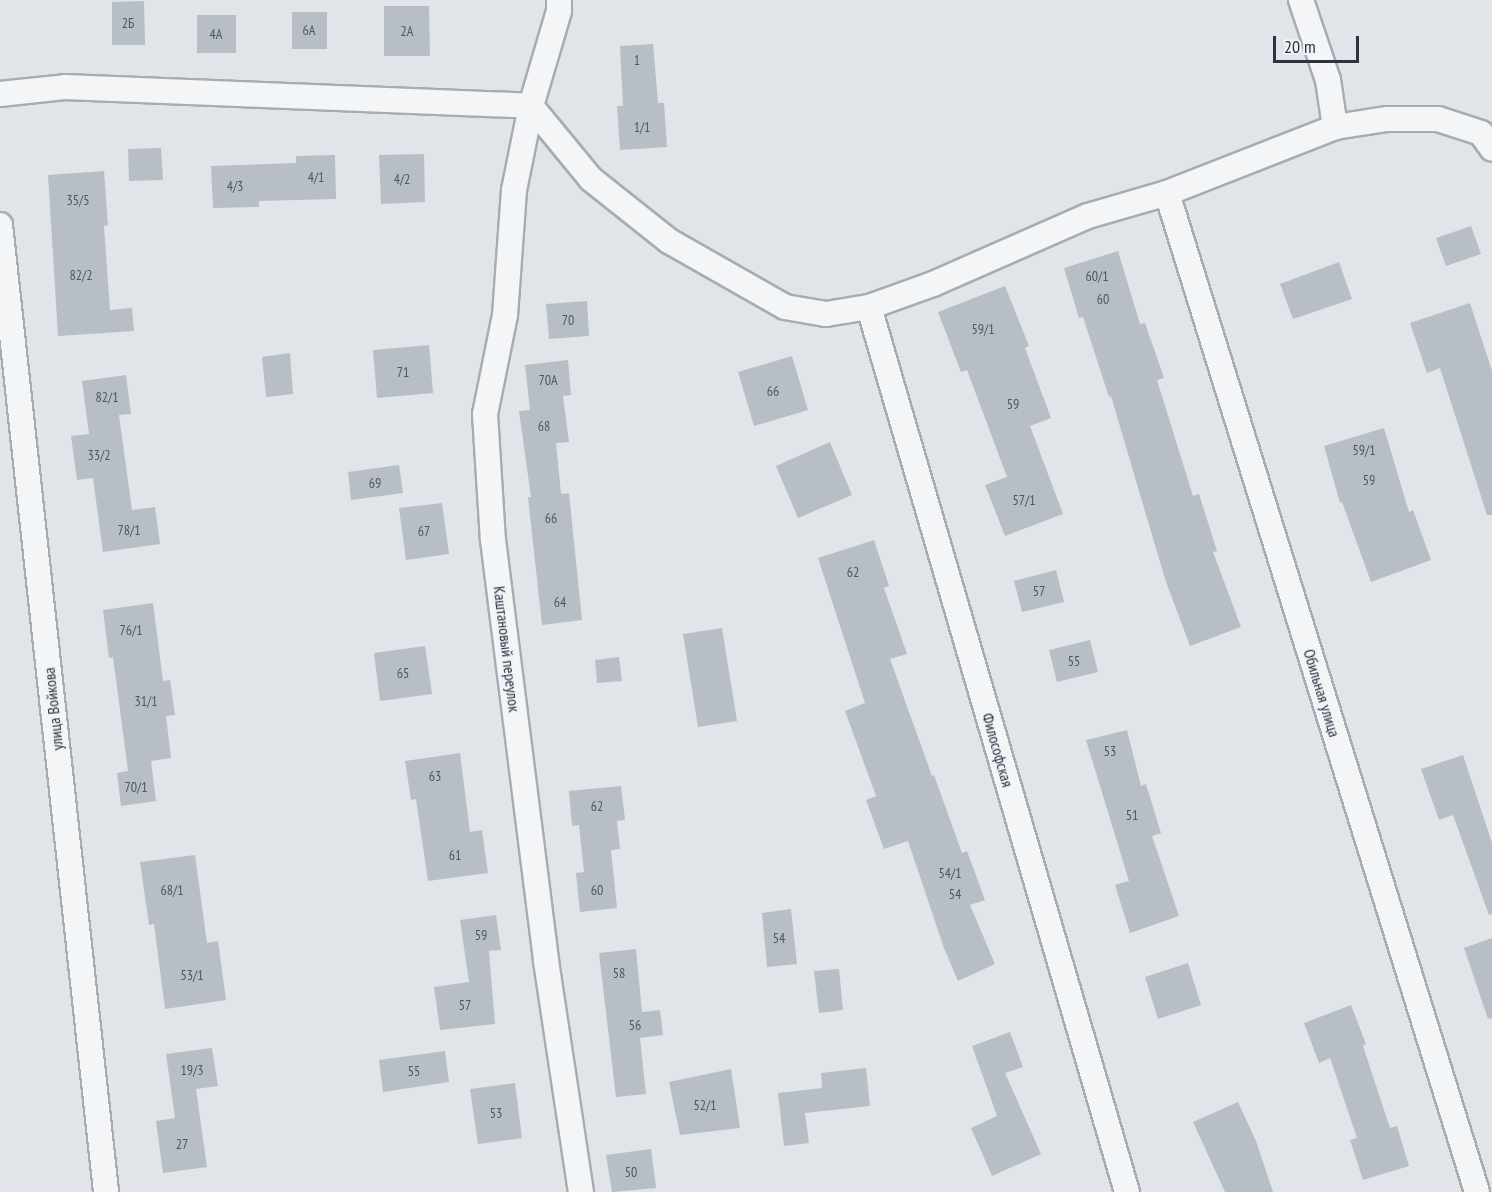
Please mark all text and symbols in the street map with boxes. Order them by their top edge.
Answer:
house number: 2Б [122,15,134,31]
house number: 6А [303,22,315,38]
house number: 2А [401,23,413,39]
scale bar [1276,24,1362,62]
house number: 4А [210,26,222,42]
text: 20 m [1284,35,1316,58]
house number: 1 [634,52,640,68]
house number: 1/1 [634,119,650,135]
house number: 4/1 [308,169,324,185]
house number: 4/2 [394,171,410,187]
house number: 4/3 [227,178,243,194]
house number: 35/5 [66,192,90,208]
house number: 82/2 [69,267,93,283]
house number: 60/1 [1085,268,1109,284]
house number: 60 [1097,291,1109,307]
house number: 70 [562,312,574,328]
house number: 59/1 [971,321,995,337]
house number: 71 [397,364,409,380]
house number: 70А [538,372,558,388]
house number: 66 [767,383,779,399]
house number: 82/1 [95,389,119,405]
house number: 59 [1007,396,1019,412]
house number: 68 [538,418,550,434]
house number: 59/1 [1352,442,1376,458]
house number: 33/2 [87,447,111,463]
house number: 59 [1363,472,1375,488]
house number: 69 [369,475,381,491]
house number: 57/1 [1012,492,1036,508]
house number: 66 [545,510,557,526]
house number: 78/1 [117,522,141,538]
house number: 67 [418,523,430,539]
house number: 62 [847,564,859,580]
house number: 57 [1033,583,1045,599]
street label: Каштановый переулок [490,585,524,713]
house number: 64 [554,594,566,610]
house number: 76/1 [119,622,143,638]
street label: Обильная улица [1300,647,1344,739]
house number: 55 [1068,653,1080,669]
house number: 65 [397,665,409,681]
street label: улица Войкова [39,666,67,752]
house number: 31/1 [134,693,158,709]
street label: Философская [978,711,1018,789]
house number: 53 [1104,743,1116,759]
house number: 63 [429,768,441,784]
house number: 70/1 [124,779,148,795]
house number: 62 [591,798,603,814]
house number: 51 [1126,807,1138,823]
house number: 61 [449,847,461,863]
house number: 54/1 [938,865,962,881]
house number: 68/1 [160,882,184,898]
house number: 60 [591,882,603,898]
house number: 54 [949,886,961,902]
house number: 59 [475,927,487,943]
house number: 54 [773,930,785,946]
house number: 58 [613,965,625,981]
house number: 53/1 [180,967,204,983]
house number: 57 [459,997,471,1013]
house number: 56 [629,1017,641,1033]
house number: 19/3 [180,1062,204,1078]
house number: 55 [408,1063,420,1079]
house number: 52/1 [693,1097,717,1113]
house number: 53 [490,1105,502,1121]
house number: 27 [176,1136,188,1152]
house number: 50 [625,1164,637,1180]

